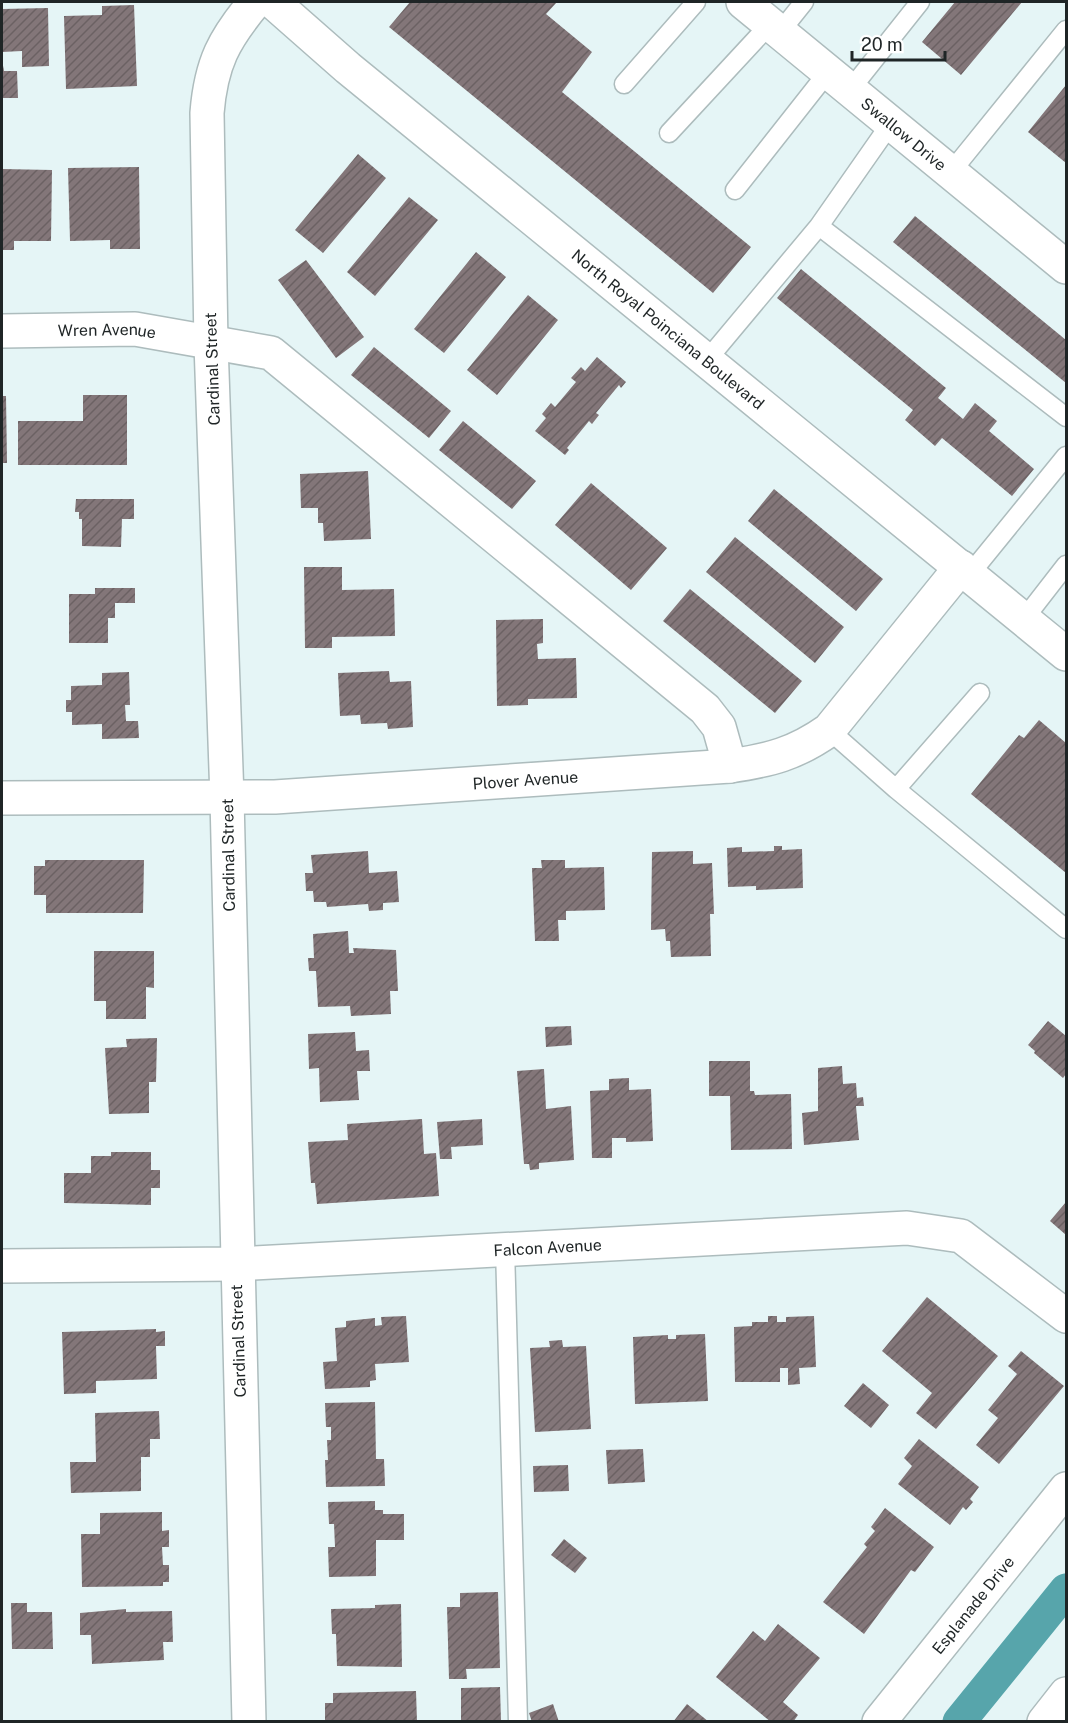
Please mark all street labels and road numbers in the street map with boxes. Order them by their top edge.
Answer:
street label: Swallow Drive [857,94,950,175]
street label: North Royal Poinciana Boulevard [568,245,768,414]
street label: Cardinal Street [201,312,224,426]
street label: Wren Avenue [58,320,157,343]
street label: Plover Avenue [472,767,579,794]
street label: Cardinal Street [218,798,239,912]
street label: Falcon Avenue [493,1235,602,1260]
street label: Cardinal Street [227,1284,250,1398]
street label: Esplanade Drive [928,1553,1018,1658]

